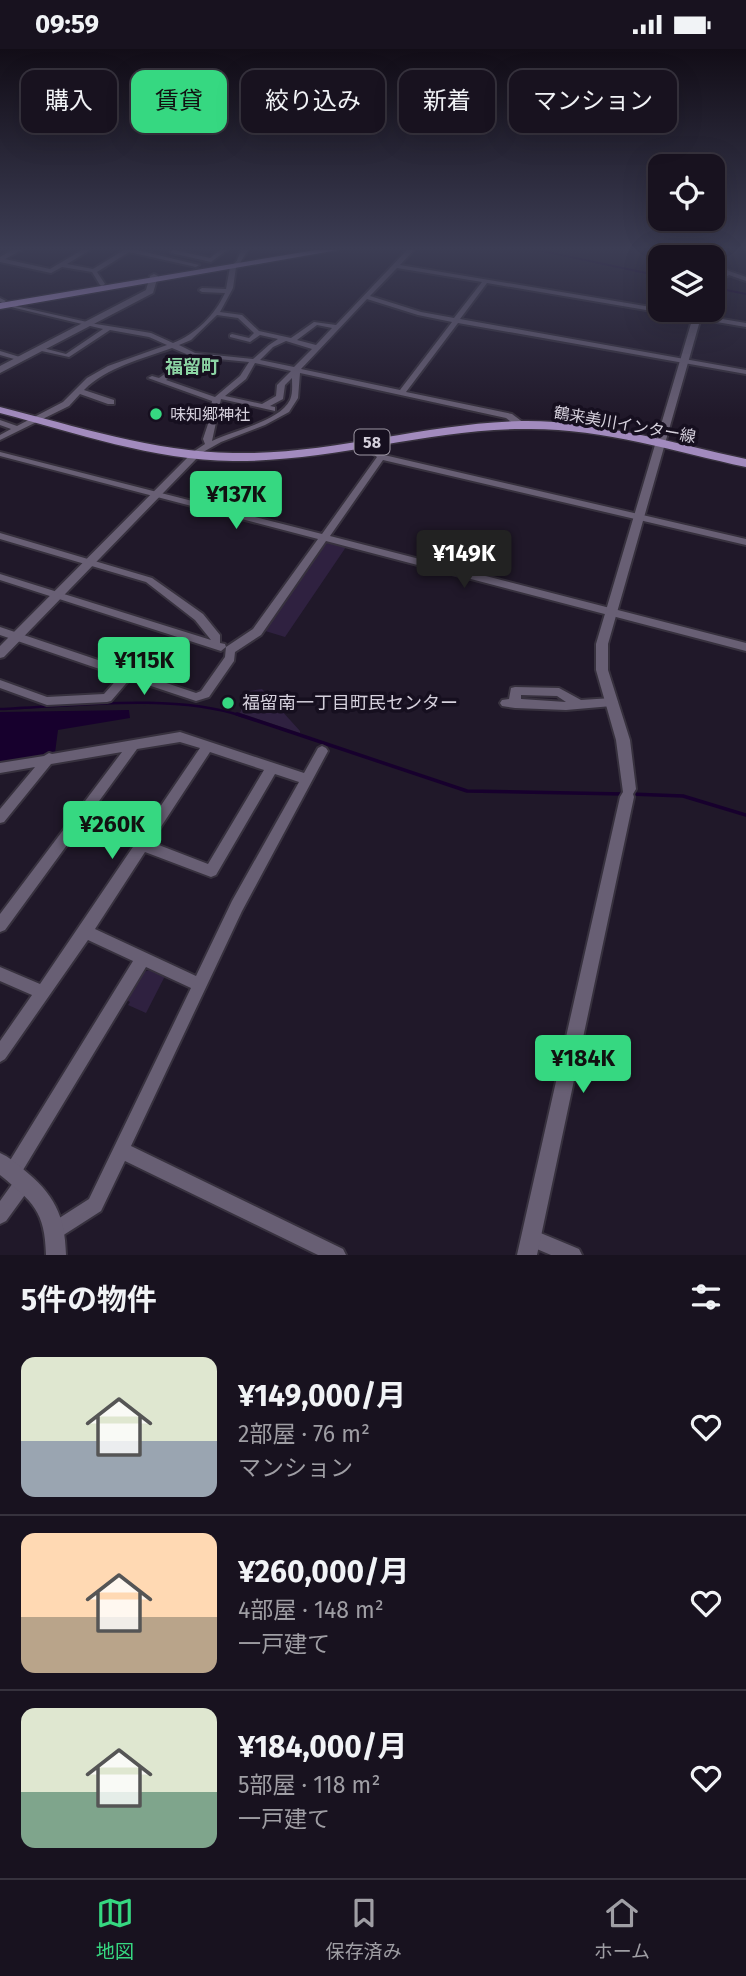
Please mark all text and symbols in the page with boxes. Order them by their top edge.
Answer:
text: 09:59 [35,9,99,40]
chip: 購入 [21,70,117,133]
chip: 賃貸 [131,70,227,133]
chip: 絞り込み [241,70,385,133]
chip: 新着 [399,70,495,133]
chip: マンション [509,70,677,133]
map controls [648,154,725,322]
button: locate [648,154,725,231]
button: layers [648,245,725,322]
district label: 福留町 [165,356,219,378]
street label: 鶴来美川インター線 [552,403,697,446]
place label: 味知郷神社 [170,405,250,424]
marker: 味知郷神社 [148,406,164,422]
road number: 58 [354,429,390,455]
pin: ¥137K [187,471,285,531]
text: ¥137K [206,480,266,508]
pin: ¥149K [415,531,513,590]
text: ¥149K [432,539,496,567]
pin: ¥115K [95,637,193,697]
text: ¥115K [114,646,174,674]
place label: 福留南一丁目町民センター [242,692,458,714]
marker: 福留南一丁目町民センター [220,695,236,711]
pin: ¥260K [63,801,161,861]
text: ¥260K [79,810,145,838]
pin: ¥184K [534,1035,632,1095]
text: ¥184K [551,1044,615,1072]
icon: filters [687,1278,725,1316]
text: 5件の物件 [21,1282,157,1318]
text: ¥149,000/月 [238,1378,406,1414]
icon: home [77,1385,161,1469]
icon: heart [687,1408,725,1446]
text: 2部屋 · 76 m² [238,1420,370,1448]
text: マンション [238,1454,353,1482]
text: ¥260,000/月 [238,1554,410,1590]
icon: home [77,1561,161,1645]
icon: heart [687,1584,725,1622]
text: 4部屋 · 148 m² [238,1596,384,1624]
text: 一戸建て [238,1630,330,1658]
text: ¥184,000/月 [238,1729,407,1765]
icon: home [77,1736,161,1820]
icon: heart [687,1759,725,1797]
text: 5部屋 · 118 m² [238,1771,380,1799]
text: 一戸建て [238,1805,330,1833]
tab: 地図 [96,1894,134,1963]
tab: 保存済み [326,1894,402,1963]
tab: ホーム [594,1894,650,1963]

